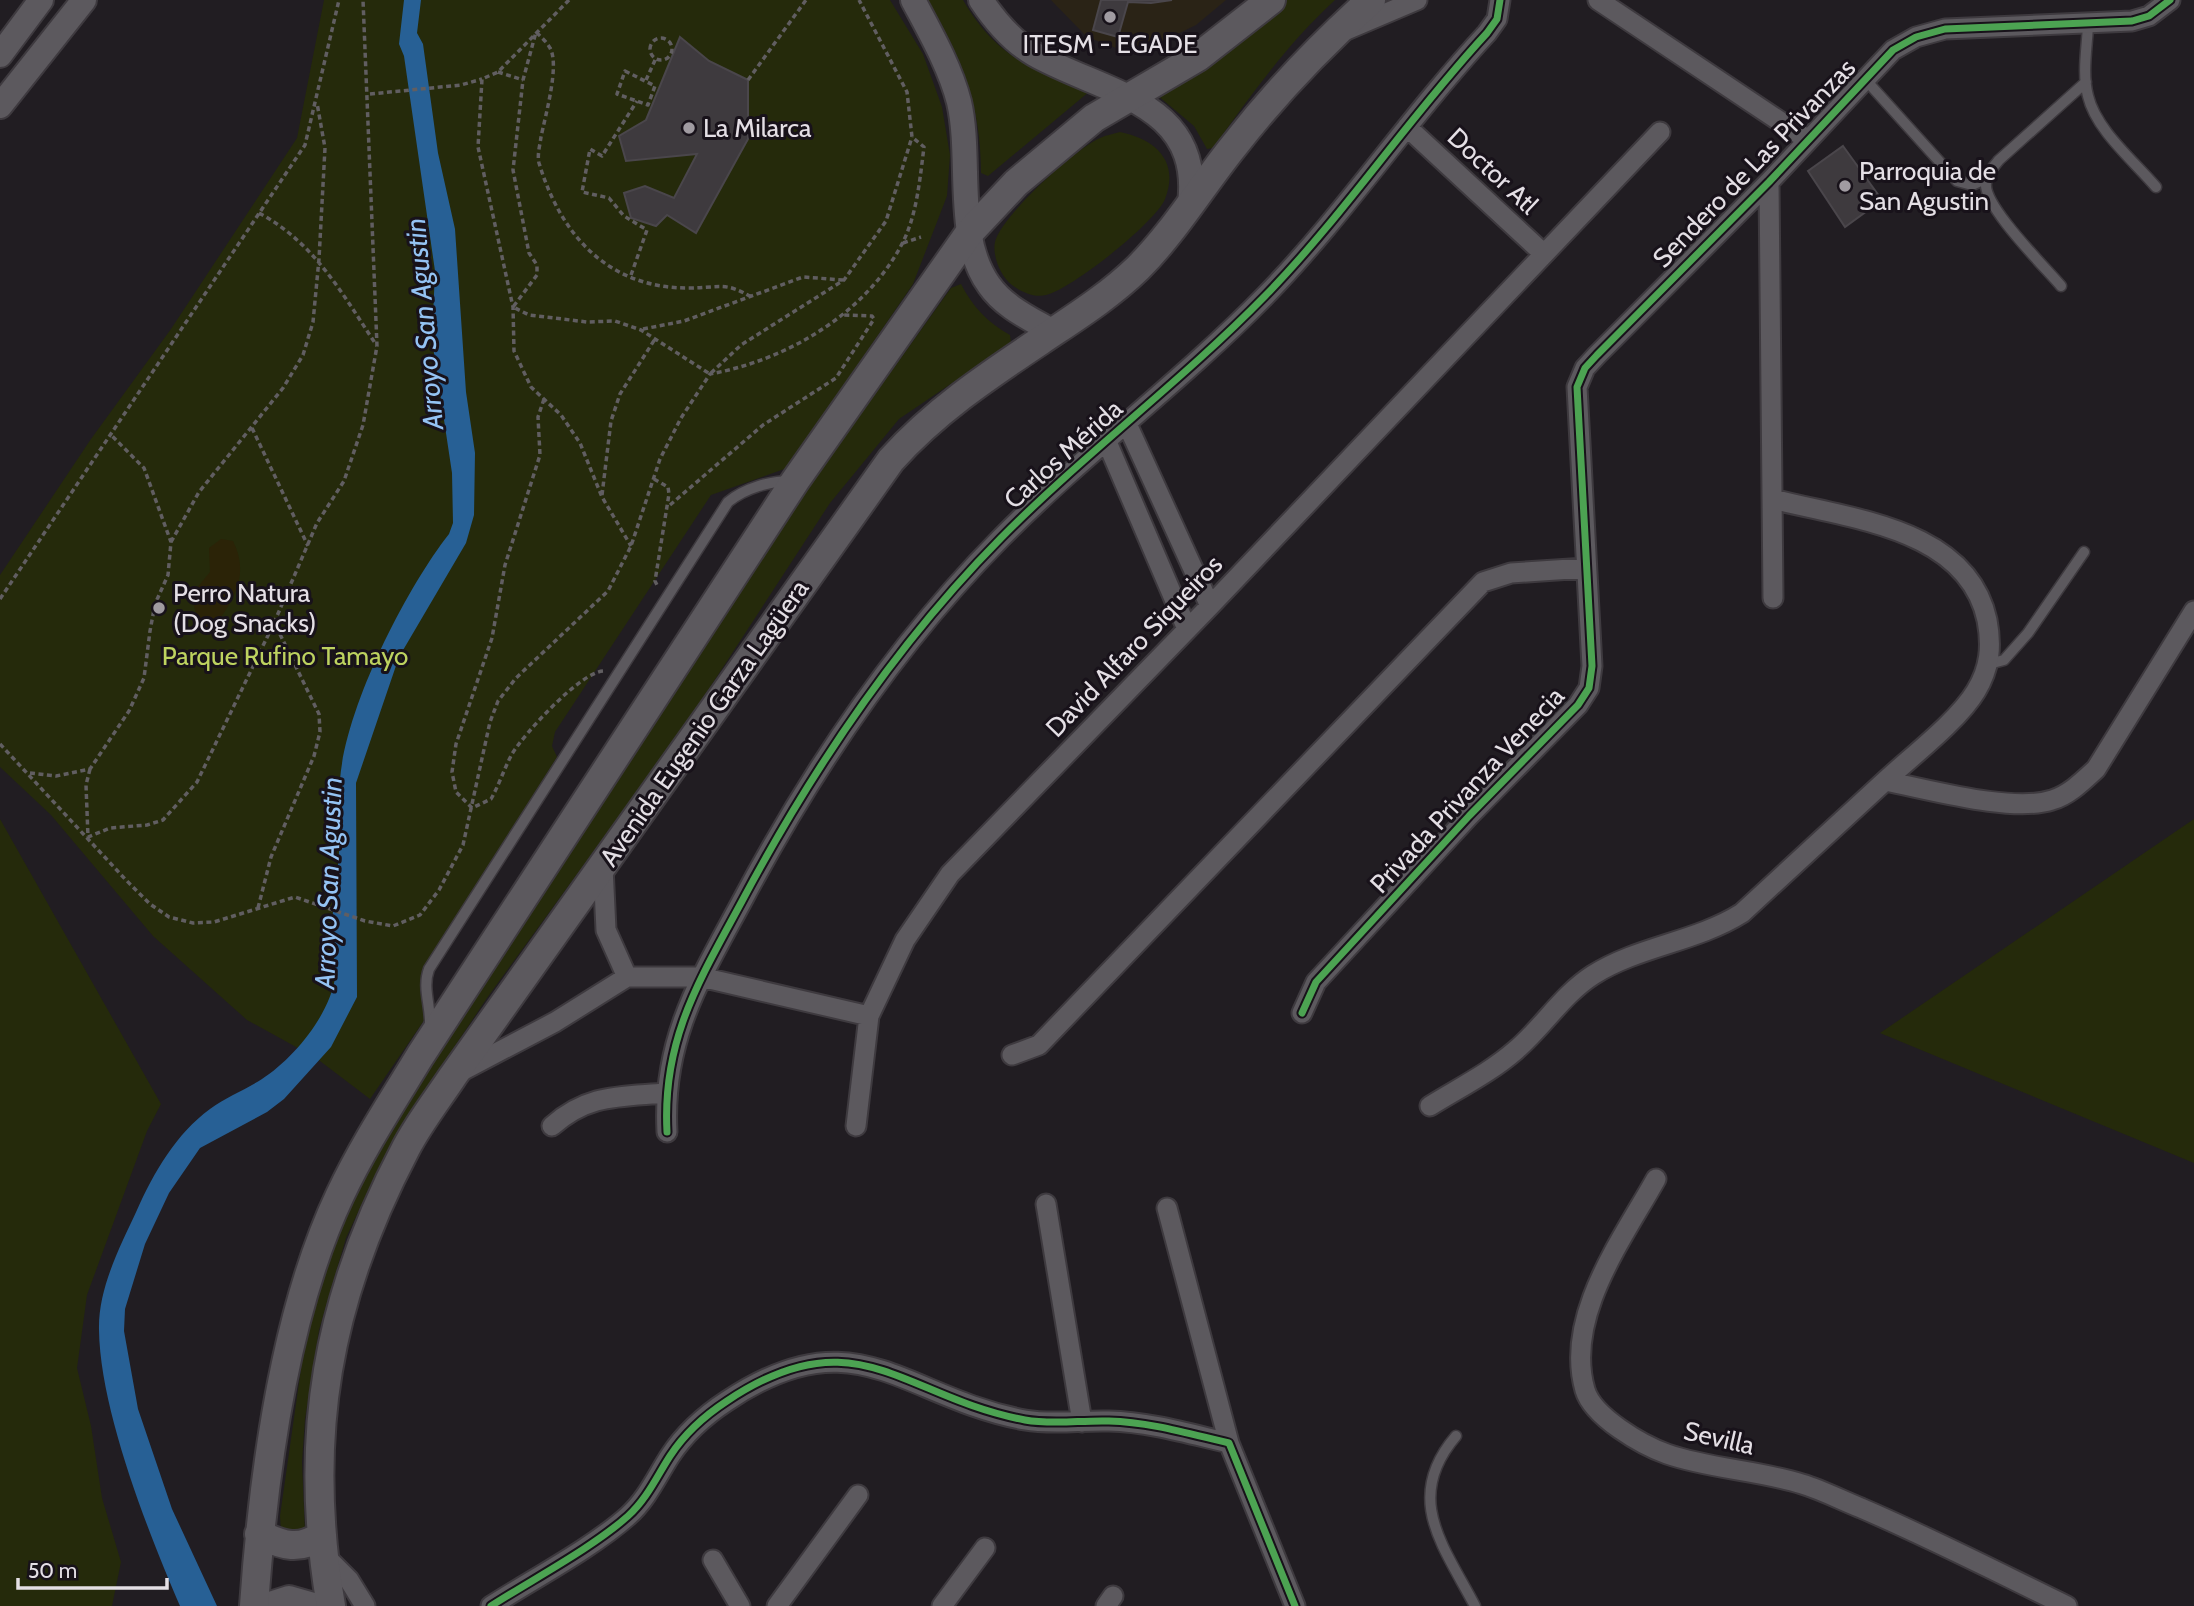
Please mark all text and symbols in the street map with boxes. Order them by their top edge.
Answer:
marker: ITESM - EGADE [1102,9,1118,25]
place label: ITESM - EGADE [1023,28,1197,60]
street label: Sendero de Las Privanzas [1646,52,1862,274]
place label: La Milarca [703,112,812,144]
marker: La Milarca [681,120,697,136]
street label: Doctor Atl [1441,121,1545,221]
place label: Parroquia de San Agustin [1859,155,1996,217]
marker: Parroquia de San Agustin [1837,178,1853,194]
water label: Arroyo San Agustin [398,217,450,433]
street label: Carlos Mérida [997,392,1129,516]
street label: David Alfaro Siqueiros [1039,548,1229,744]
street label: Avenida Eugenio Garza Lagüera [593,573,816,872]
place label: Perro Natura (Dog Snacks) [173,577,316,639]
marker: Perro Natura (Dog Snacks) [151,600,167,616]
park label: Parque Rufino Tamayo [162,640,408,672]
street label: Privada Privanza Venecia [1363,680,1571,900]
water label: Arroyo San Agustin [307,776,349,992]
street label: Sevilla [1681,1414,1758,1462]
scale bar [18,1546,166,1590]
text: 50 m [28,1558,77,1583]

